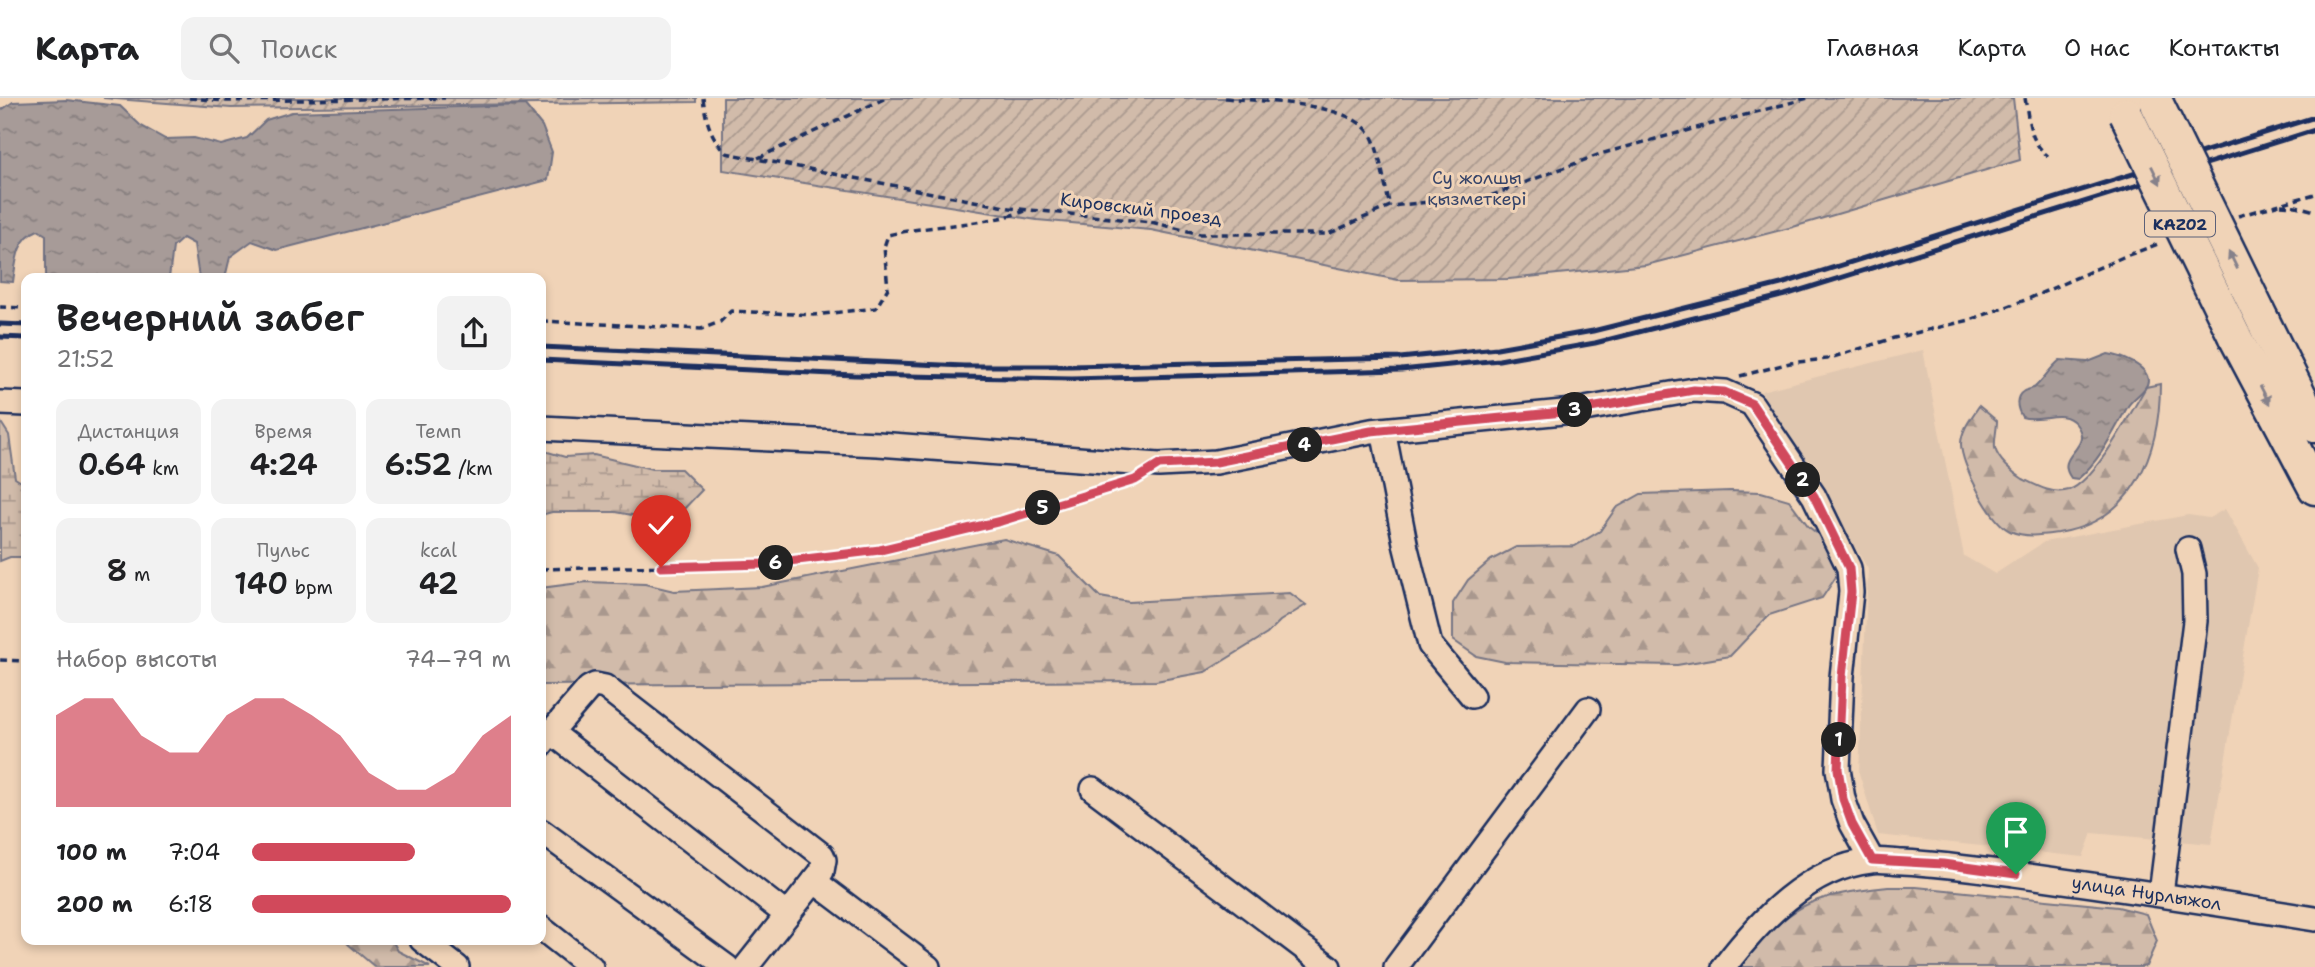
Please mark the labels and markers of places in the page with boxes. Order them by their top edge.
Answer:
pin: 3 [1558,392,1592,428]
pin: 4 [1288,428,1322,462]
pin: 2 [1786,462,1820,498]
pin: 5 [1026,490,1060,526]
pin [631,495,691,567]
pin: 6 [758,546,794,580]
pin: 1 [1822,722,1856,758]
pin [1986,802,2046,874]

